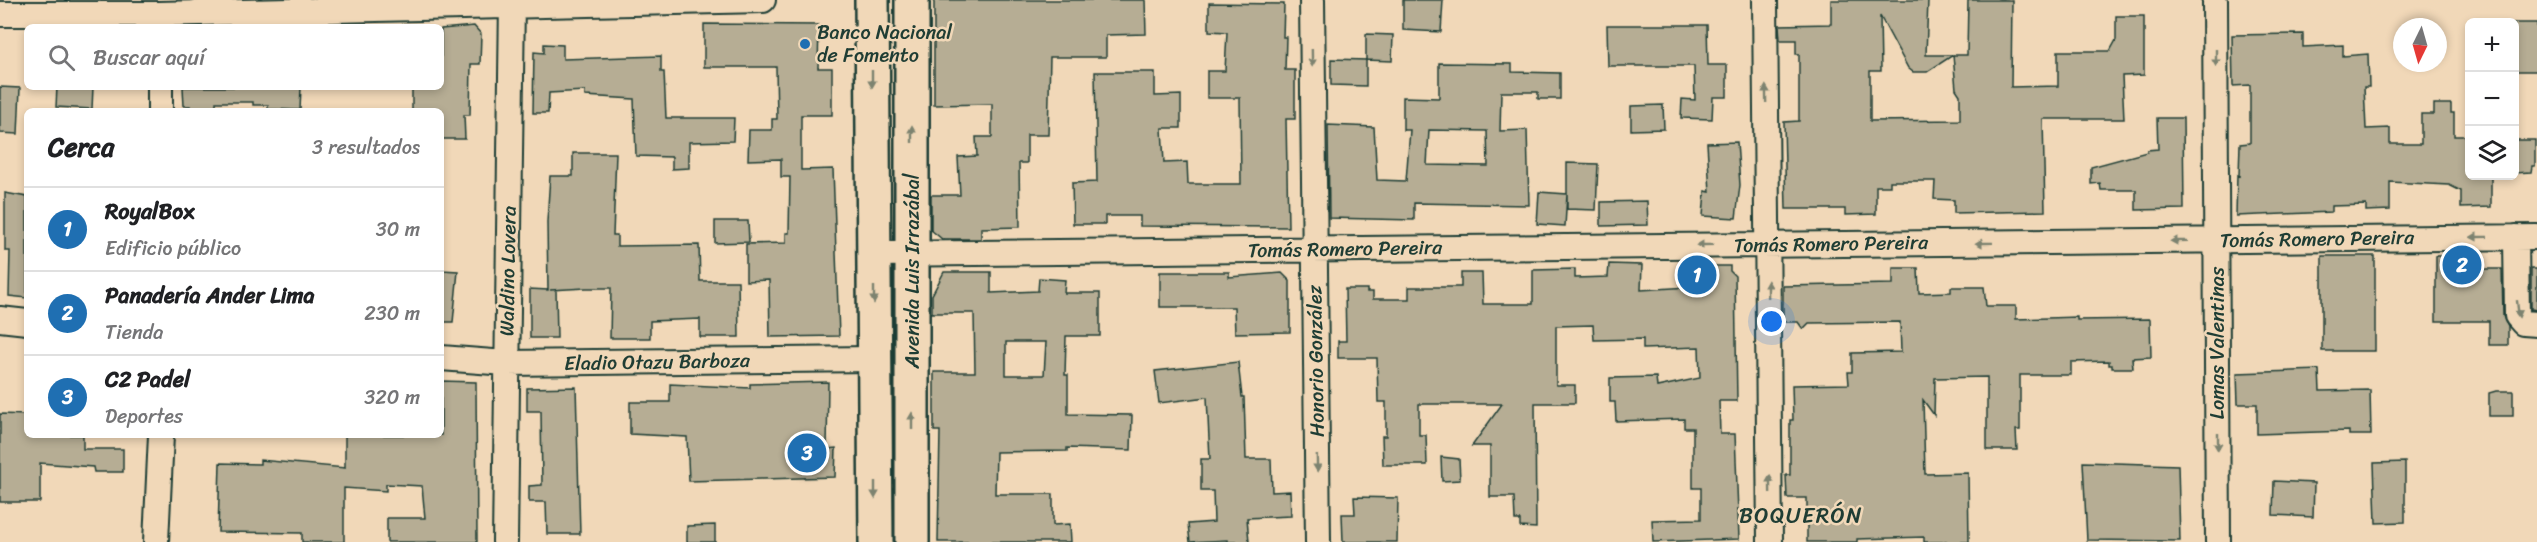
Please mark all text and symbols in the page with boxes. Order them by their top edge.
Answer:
place label: Banco Nacional de Fomento [817,15,953,73]
north arrow [2393,18,2447,72]
map controls [2465,18,2519,180]
button: + [2465,18,2519,72]
search box [24,24,444,90]
marker: Banco Nacional de Fomento [798,37,812,51]
text: Buscar aquí [93,38,205,77]
icon: search [45,41,78,74]
one-way arrow [1308,49,1317,68]
one-way arrow [2211,49,2220,68]
one-way arrow [867,70,877,89]
button: − [2465,72,2519,126]
one-way arrow [1761,84,1771,103]
text: Cerca [48,124,114,170]
one-way arrow [907,125,917,144]
button: layers [2465,126,2519,180]
text: 3 resultados [312,130,420,165]
street label: Avenida Luis Irrazábal [895,173,930,369]
text: RoyalBox [105,192,195,231]
street label: Waldino Lovera [489,206,527,336]
text: 1 [63,212,72,247]
text: 30 m [376,212,420,247]
street label: Tomás Romero Pereira [2220,220,2415,258]
street label: Tomás Romero Pereira [1734,225,1929,263]
street label: Tomás Romero Pereira [1248,230,1443,268]
text: Edificio público [105,231,241,266]
one-way arrow [2469,232,2488,242]
one-way arrow [2169,236,2188,245]
one-way arrow [1974,238,1993,247]
one-way arrow [1695,241,1714,250]
pin: 2 [2442,242,2482,288]
pin: 1 [1678,252,1716,298]
street label: Lomas Valentinas [2200,266,2235,419]
text: Panadería Ander Lima [105,276,314,315]
one-way arrow [1763,279,1773,298]
street label: Honorio González [1297,284,1335,437]
one-way arrow [869,286,879,305]
text: 2 [62,296,73,331]
text: 230 m [364,296,420,331]
one-way arrow [2513,300,2522,319]
your location [1757,307,1786,336]
text: Tienda [105,315,163,350]
street label: Eladio Otazu Barboza [564,343,751,381]
text: C2 Padel [105,360,190,399]
text: 3 [62,380,73,415]
text: 320 m [364,380,420,415]
text: Deportes [105,399,183,434]
one-way arrow [907,411,917,430]
pin: 3 [788,430,826,476]
one-way arrow [2213,433,2223,452]
one-way arrow [1312,454,1322,473]
one-way arrow [1765,474,1775,493]
one-way arrow [870,481,880,500]
district label: BOQUERÓN [1739,496,1863,535]

